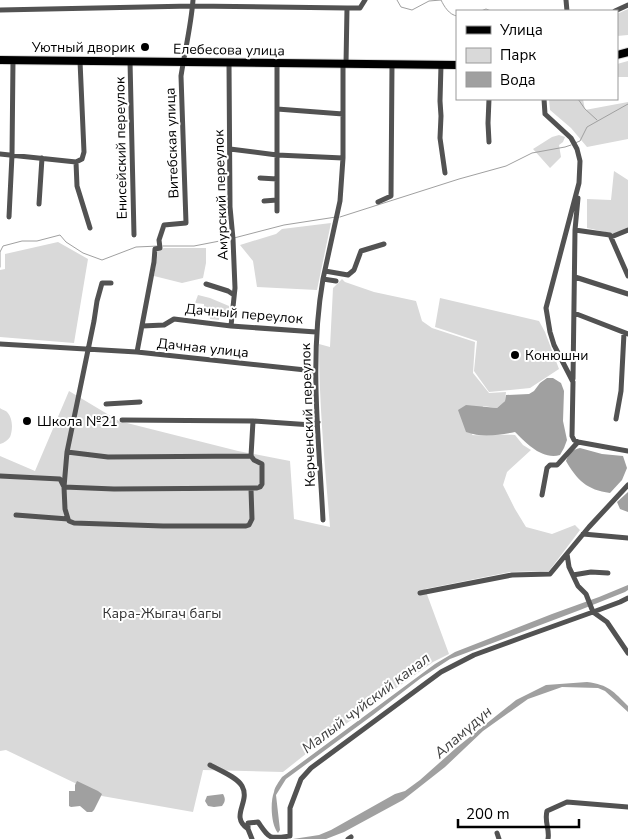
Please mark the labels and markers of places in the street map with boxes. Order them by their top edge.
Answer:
place label: Уютный дворик [31,38,136,57]
marker: Уютный дворик [139,41,151,53]
place label: Конюшни [525,346,588,365]
marker: Конюшни [509,349,521,361]
place label: Школа №21 [37,412,118,431]
marker: Школа №21 [21,415,33,427]

